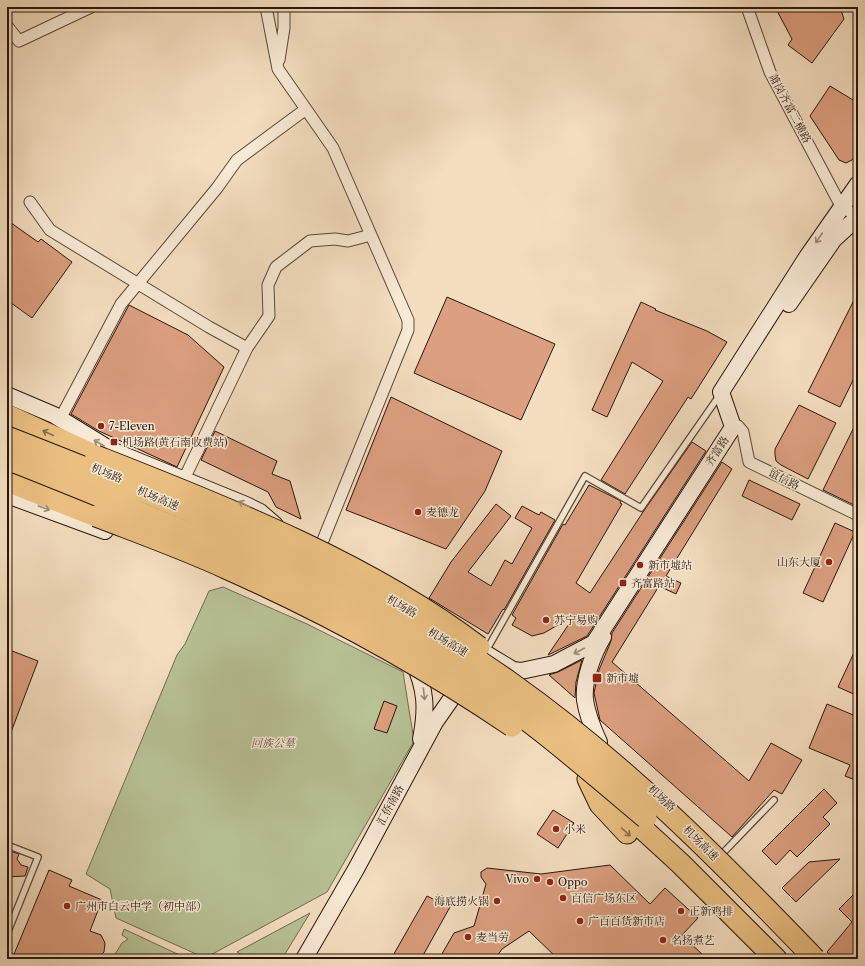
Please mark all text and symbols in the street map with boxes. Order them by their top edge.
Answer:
street label: 萧岗齐富二横路 [766,71,814,145]
one-way arrow [815,232,823,243]
place label: 7-Eleven [109,419,155,433]
marker: 7-Eleven [96,421,106,431]
one-way arrow [42,429,54,436]
street label: 齐富路 [702,433,732,469]
place label: 机场路(黄石南收费站) [122,435,228,449]
marker: 机场路(黄石南收费站) [109,437,119,447]
one-way arrow [93,438,105,446]
street label: 机场路 [89,460,125,486]
street label: 谊信路 [766,465,802,493]
street label: 机场高速 [135,483,181,513]
one-way arrow [239,500,251,507]
one-way arrow [38,504,50,512]
place label: 麦德龙 [426,505,459,519]
marker: 麦德龙 [413,507,423,517]
place label: 山东大厦 [777,555,821,569]
marker: 山东大厦 [824,557,834,567]
place label: 新市墟站 [648,558,692,572]
marker: 新市墟站 [635,560,645,570]
place label: 齐富路站 [631,576,675,590]
marker: 齐富路站 [618,578,628,588]
street label: 机场路 [384,592,420,620]
place label: 苏宁易购 [554,613,598,627]
marker: 苏宁易购 [541,615,551,625]
street label: 机场高速 [426,625,470,659]
one-way arrow [573,648,585,655]
place label: 新市墟 [606,671,639,685]
marker: 新市墟 [591,672,603,684]
one-way arrow [420,687,428,700]
park label: 回族公墓 [251,736,297,750]
street label: 汇侨南路 [373,782,407,828]
street label: 机场路 [645,782,679,814]
place label: 小米 [564,822,586,836]
street label: 机场高速 [680,822,722,864]
marker: 小米 [551,824,561,834]
one-way arrow [621,828,632,837]
place label: Vivo [504,872,529,886]
marker: Vivo [532,874,542,884]
place label: Oppo [558,875,588,889]
marker: Oppo [545,877,555,887]
place label: 百信广场东区 [571,891,637,905]
marker: 百信广场东区 [558,893,568,903]
place label: 海底捞火锅 [434,894,489,908]
marker: 海底捞火锅 [492,896,502,906]
place label: 广州市白云中学（初中部） [75,899,207,913]
marker: 广州市白云中学（初中部） [62,901,72,911]
place label: 正新鸡排 [689,904,733,918]
marker: 正新鸡排 [676,906,686,916]
place label: 广百百货新市店 [588,914,665,928]
marker: 广百百货新市店 [575,916,585,926]
place label: 麦当劳 [476,930,509,944]
marker: 麦当劳 [463,932,473,942]
place label: 名扬煮艺 [671,933,715,947]
marker: 名扬煮艺 [658,935,668,945]

